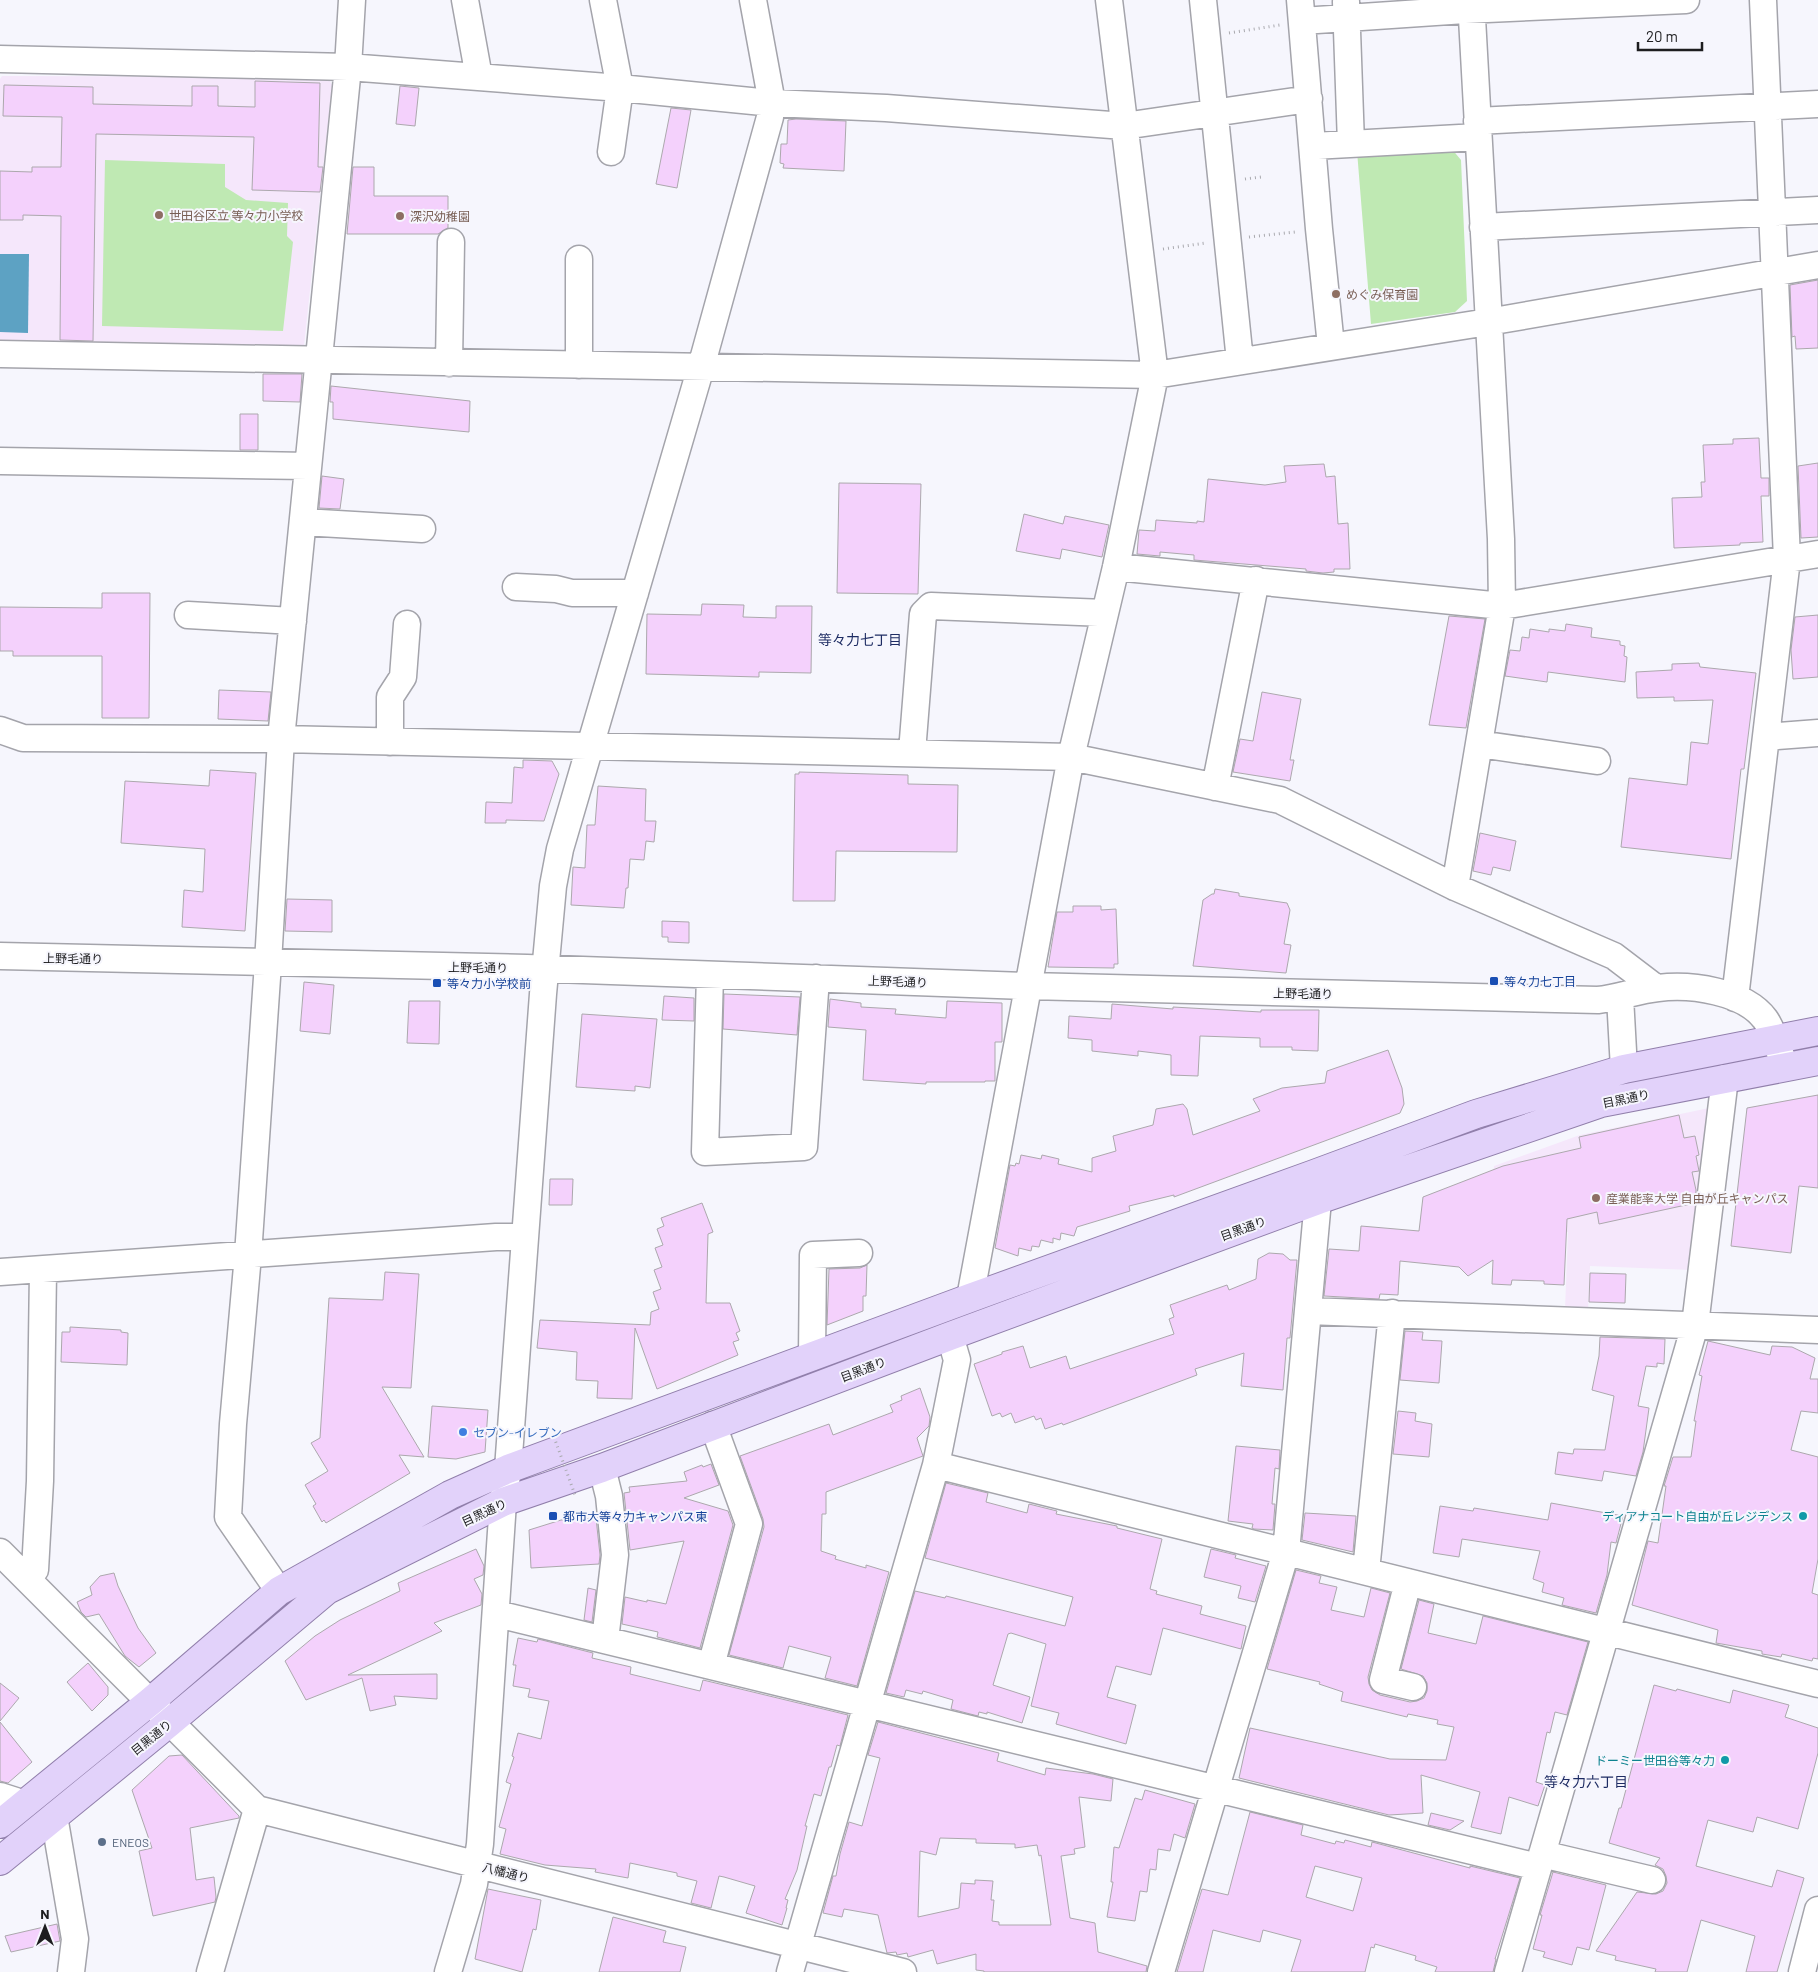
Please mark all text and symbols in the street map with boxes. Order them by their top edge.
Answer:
scale bar [1638,20,1702,52]
text: 20 m [1646,27,1678,45]
place label: 世田谷区立 等々力小学校 [169,208,303,222]
marker: 世田谷区立 等々力小学校 [153,209,165,221]
place label: 深沢幼稚園 [410,209,470,223]
marker: 深沢幼稚園 [394,210,406,222]
place label: めぐみ保育園 [1346,287,1418,301]
marker: めぐみ保育園 [1330,288,1342,300]
district label: 等々力七丁目 [818,631,902,648]
street label: 上野毛通り [43,950,103,966]
street label: 上野毛通り [448,959,508,975]
street label: 上野毛通り [868,973,928,989]
place label: 等々力七丁目 [1504,974,1576,988]
marker: 等々力七丁目 [1488,975,1500,987]
place label: 等々力小学校前 [447,976,531,990]
marker: 等々力小学校前 [431,977,443,989]
street label: 上野毛通り [1273,985,1333,1001]
street label: 目黒通り [1601,1086,1651,1110]
place label: 産業能率大学 自由が丘キャンパス [1606,1191,1788,1205]
marker: 産業能率大学 自由が丘キャンパス [1590,1192,1602,1204]
street label: 目黒通り [1218,1213,1268,1243]
street label: 目黒通り [838,1354,888,1384]
place label: セブン-イレブン [473,1425,562,1439]
marker: セブン-イレブン [457,1426,469,1438]
street label: 目黒通り [459,1496,509,1528]
place label: 都市大等々力キャンパス東 [563,1509,707,1523]
place label: ディアナコート自由が丘レジデンス [1602,1509,1793,1523]
marker: 都市大等々力キャンパス東 [547,1510,559,1522]
marker: ディアナコート自由が丘レジデンス [1797,1510,1809,1522]
street label: 目黒通り [128,1716,174,1758]
place label: ドーミー世田谷等々力 [1595,1753,1715,1767]
marker: ドーミー世田谷等々力 [1719,1754,1731,1766]
district label: 等々力六丁目 [1544,1773,1628,1790]
place label: ENEOS [112,1835,149,1849]
marker: ENEOS [96,1836,108,1848]
street label: 八幡通り [481,1859,531,1885]
north arrow [20,1902,70,1952]
text: N [40,1905,50,1922]

